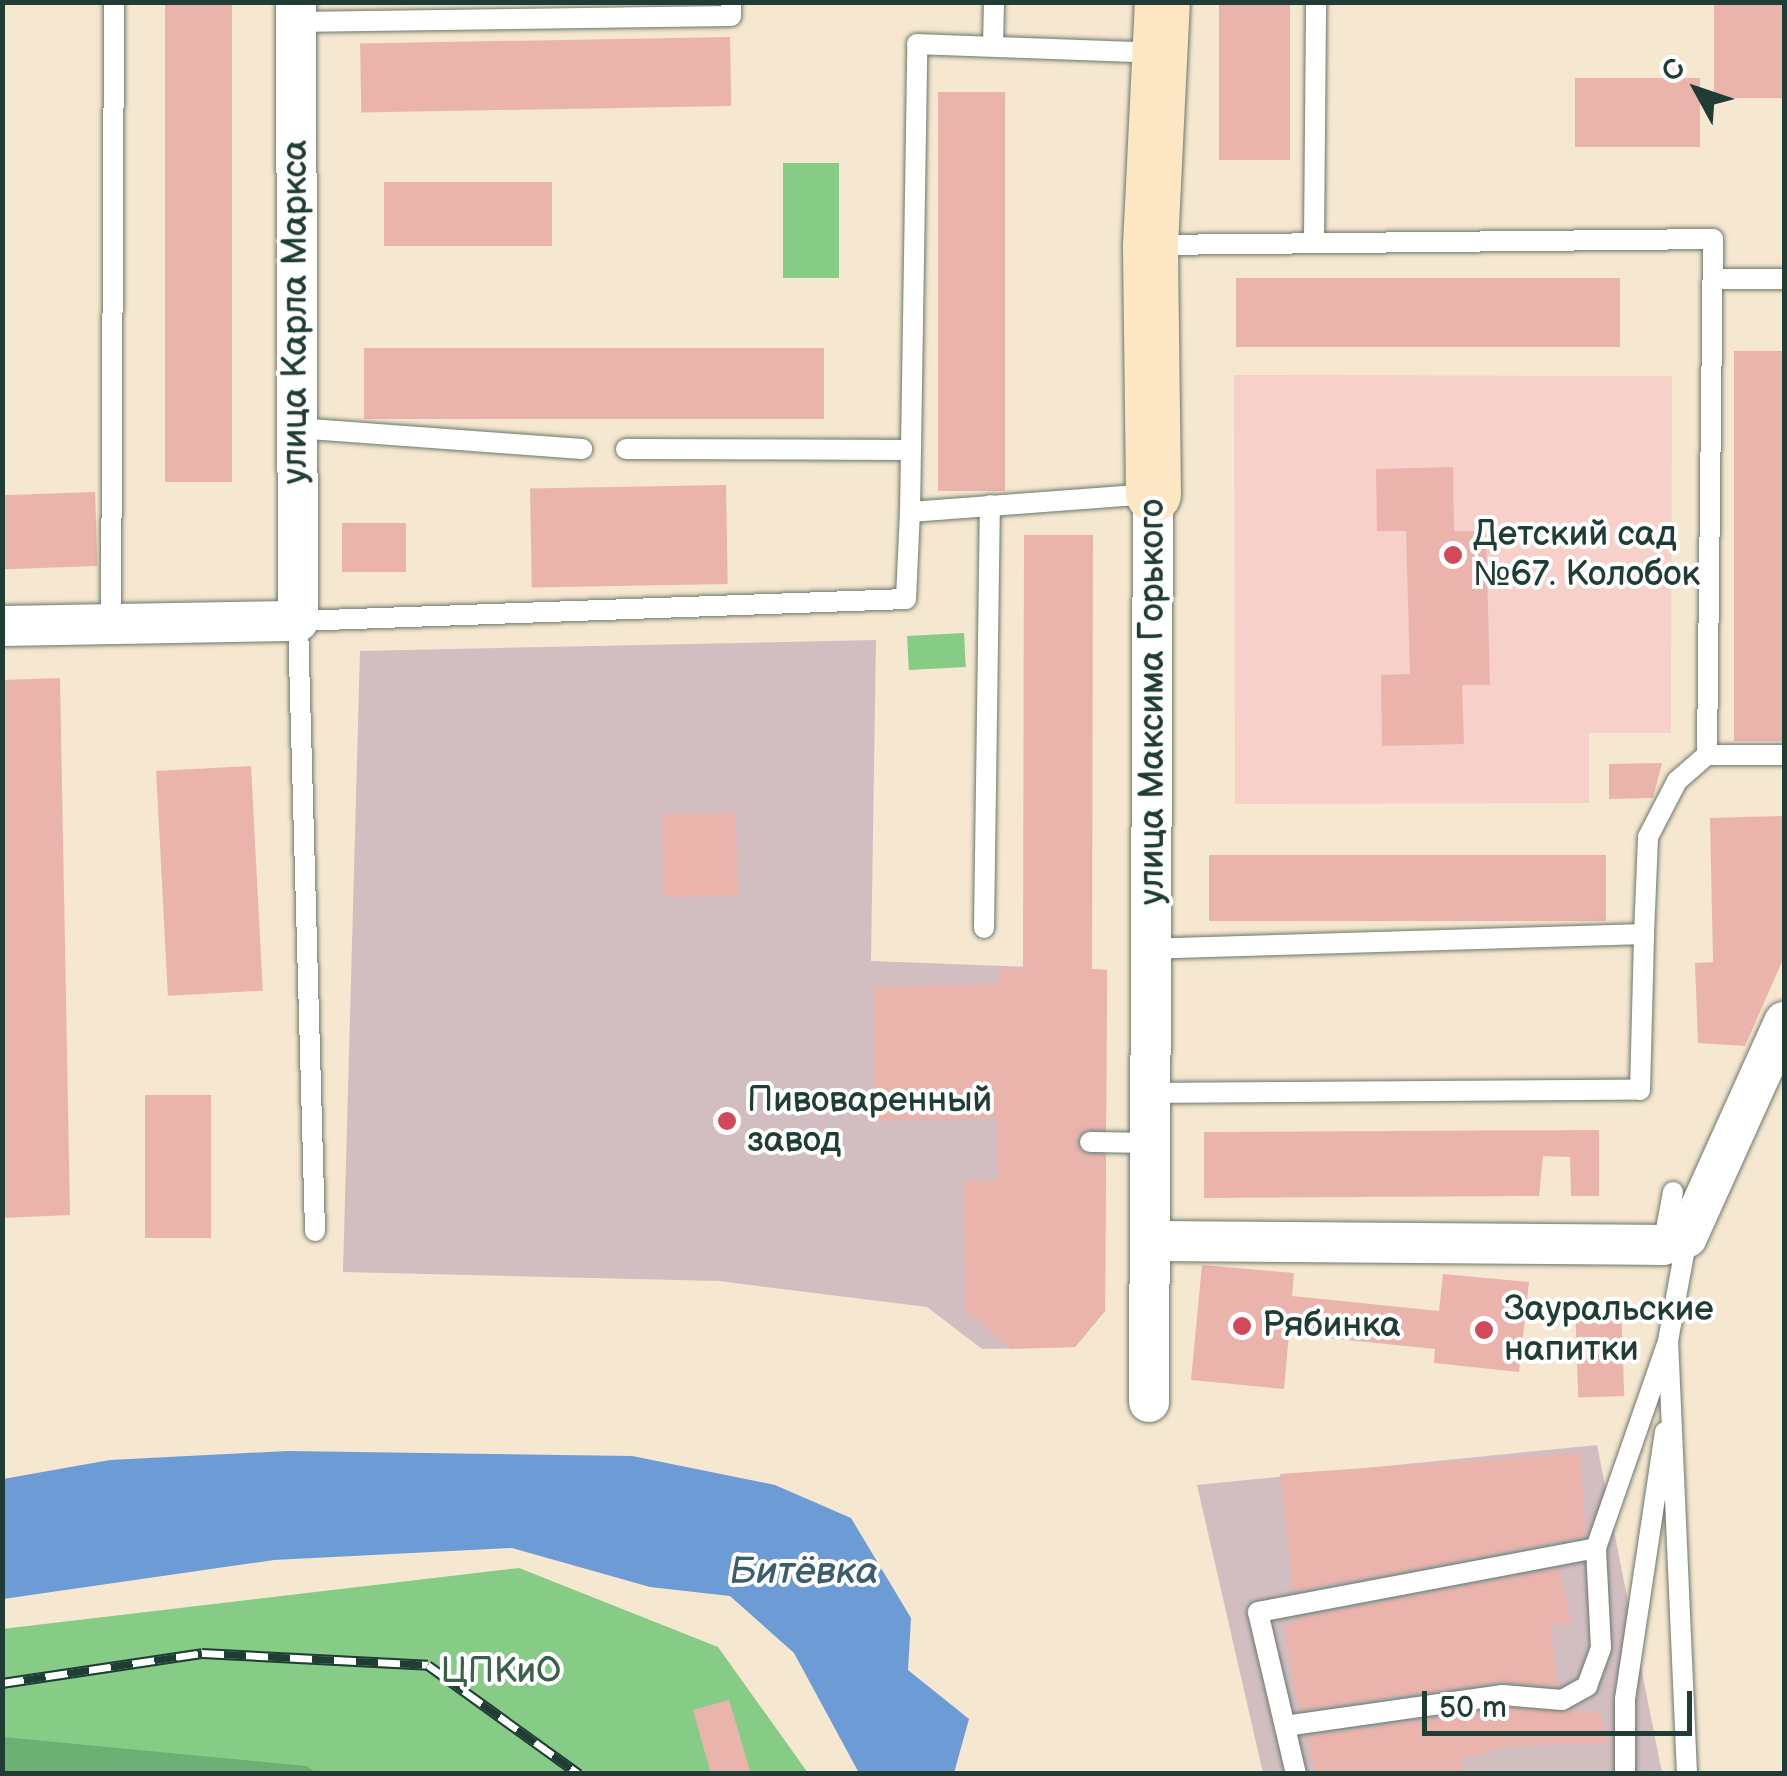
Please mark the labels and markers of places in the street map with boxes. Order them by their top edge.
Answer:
place label: Детский сад №67. Колобок [1473,514,1700,596]
marker: Детский сад №67. Колобок [1442,544,1464,566]
place label: Пивоваренный завод [747,1080,992,1162]
marker: Пивоваренный завод [716,1110,738,1132]
place label: Зауральские напитки [1504,1289,1714,1371]
place label: Рябинка [1262,1305,1401,1347]
marker: Рябинка [1231,1315,1253,1337]
marker: Зауральские напитки [1473,1319,1495,1341]

